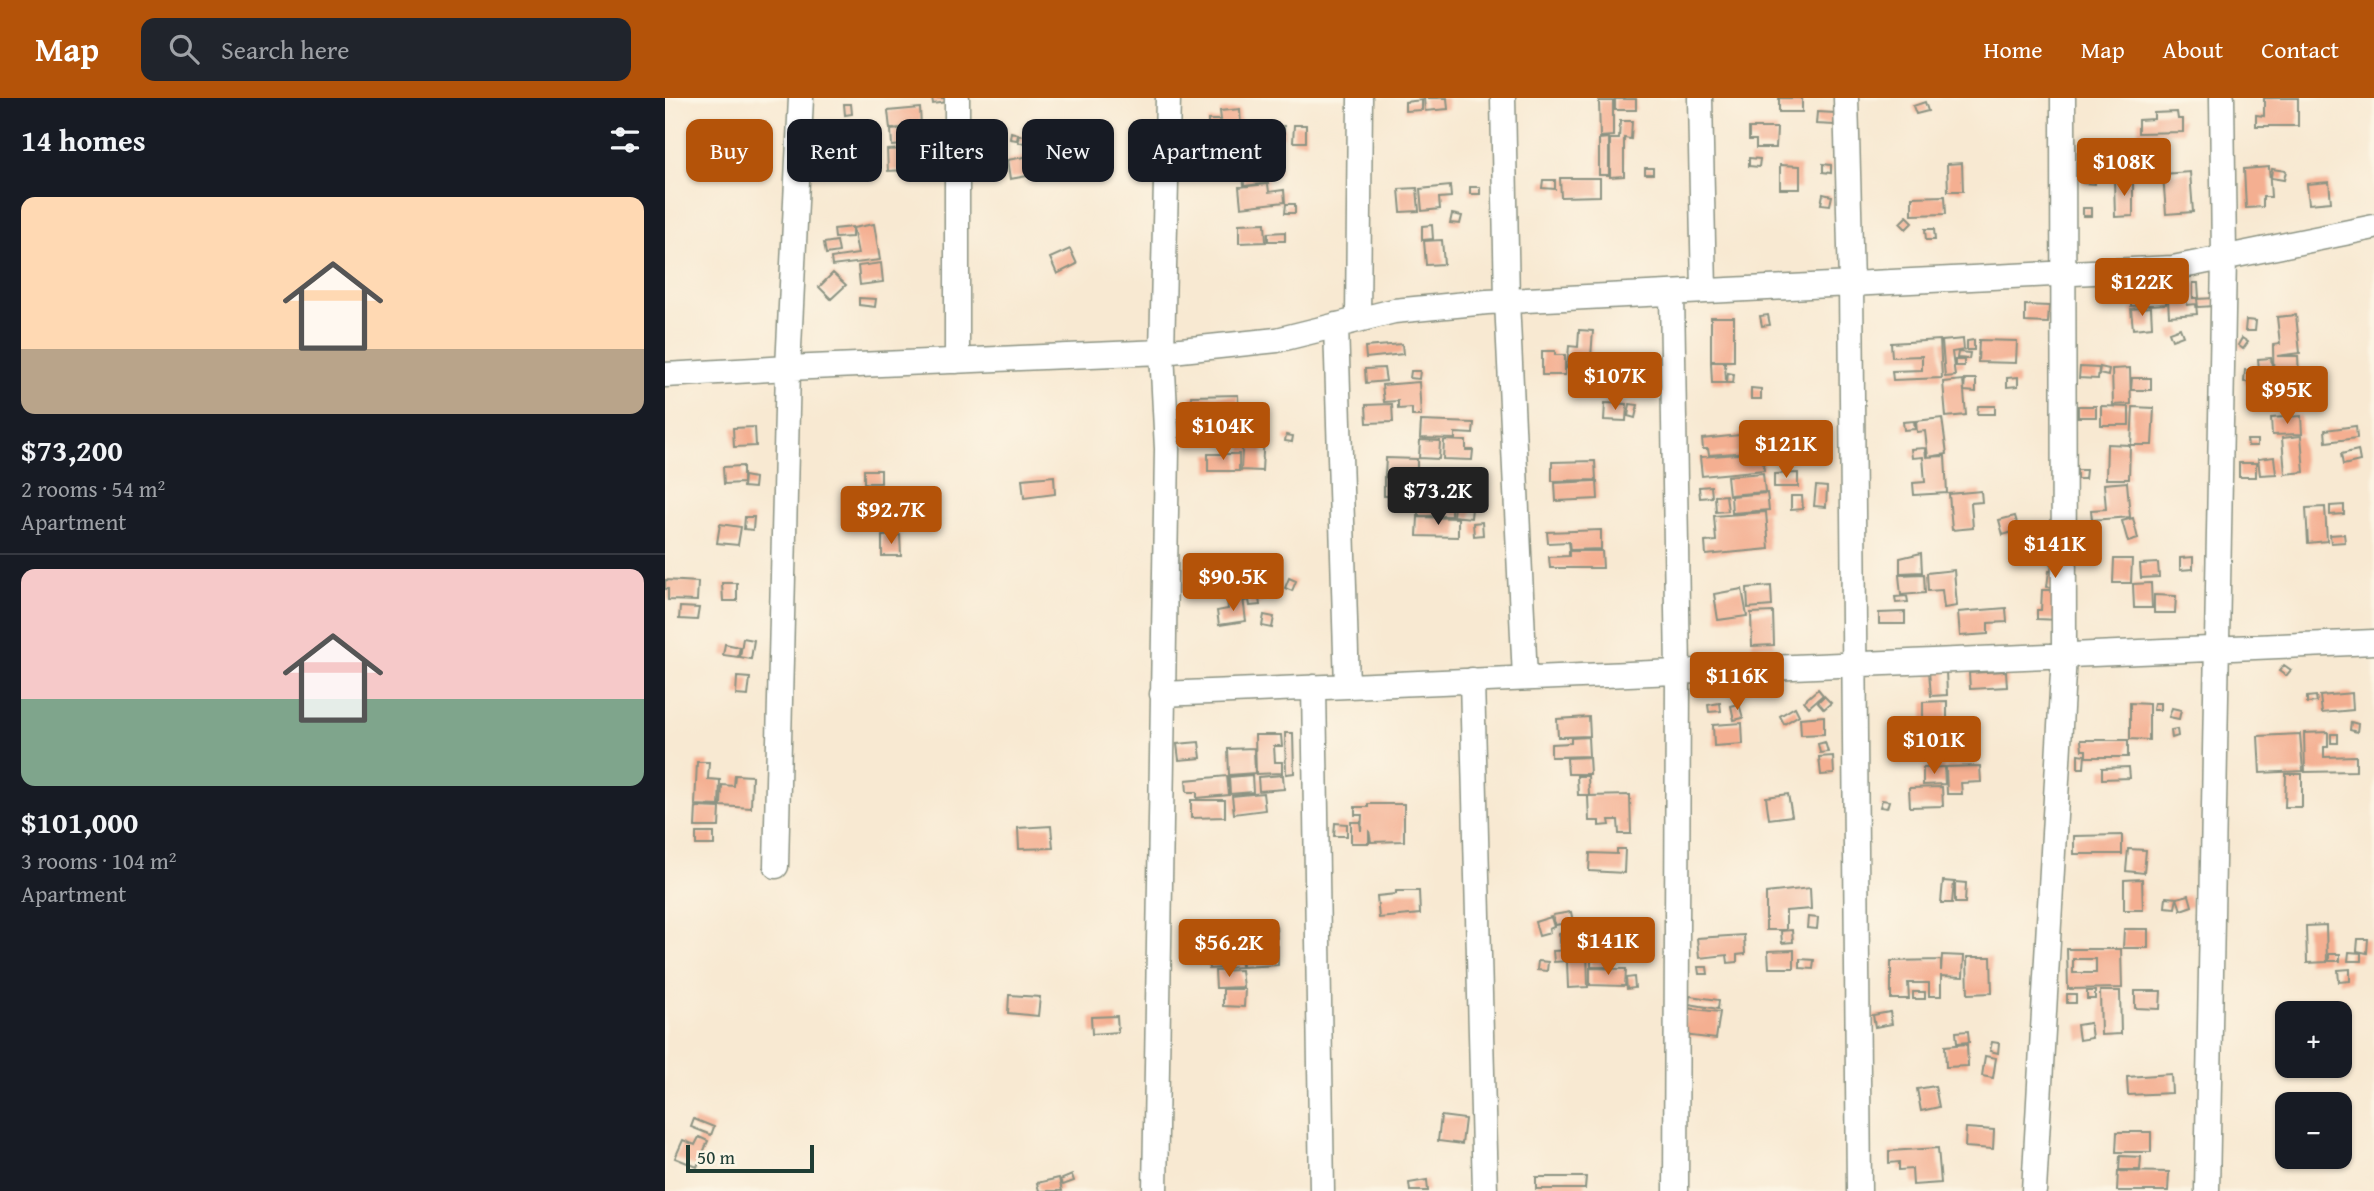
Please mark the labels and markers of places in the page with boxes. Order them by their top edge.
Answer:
pin: $108K [2075,139,2173,198]
pin: $122K [2093,258,2191,318]
pin: $107K [1566,352,1664,412]
pin: $95K [2246,366,2328,426]
pin: $104K [1174,402,1272,462]
pin: $121K [1737,420,1835,480]
pin: $73.2K [1381,468,1495,527]
pin: $92.7K [834,486,948,546]
pin: $141K [2006,520,2104,580]
pin: $90.5K [1176,554,1290,613]
pin: $116K [1688,652,1786,712]
pin: $101K [1885,716,1983,776]
pin: $141K [1559,918,1657,977]
pin: $56.2K [1172,920,1286,979]

